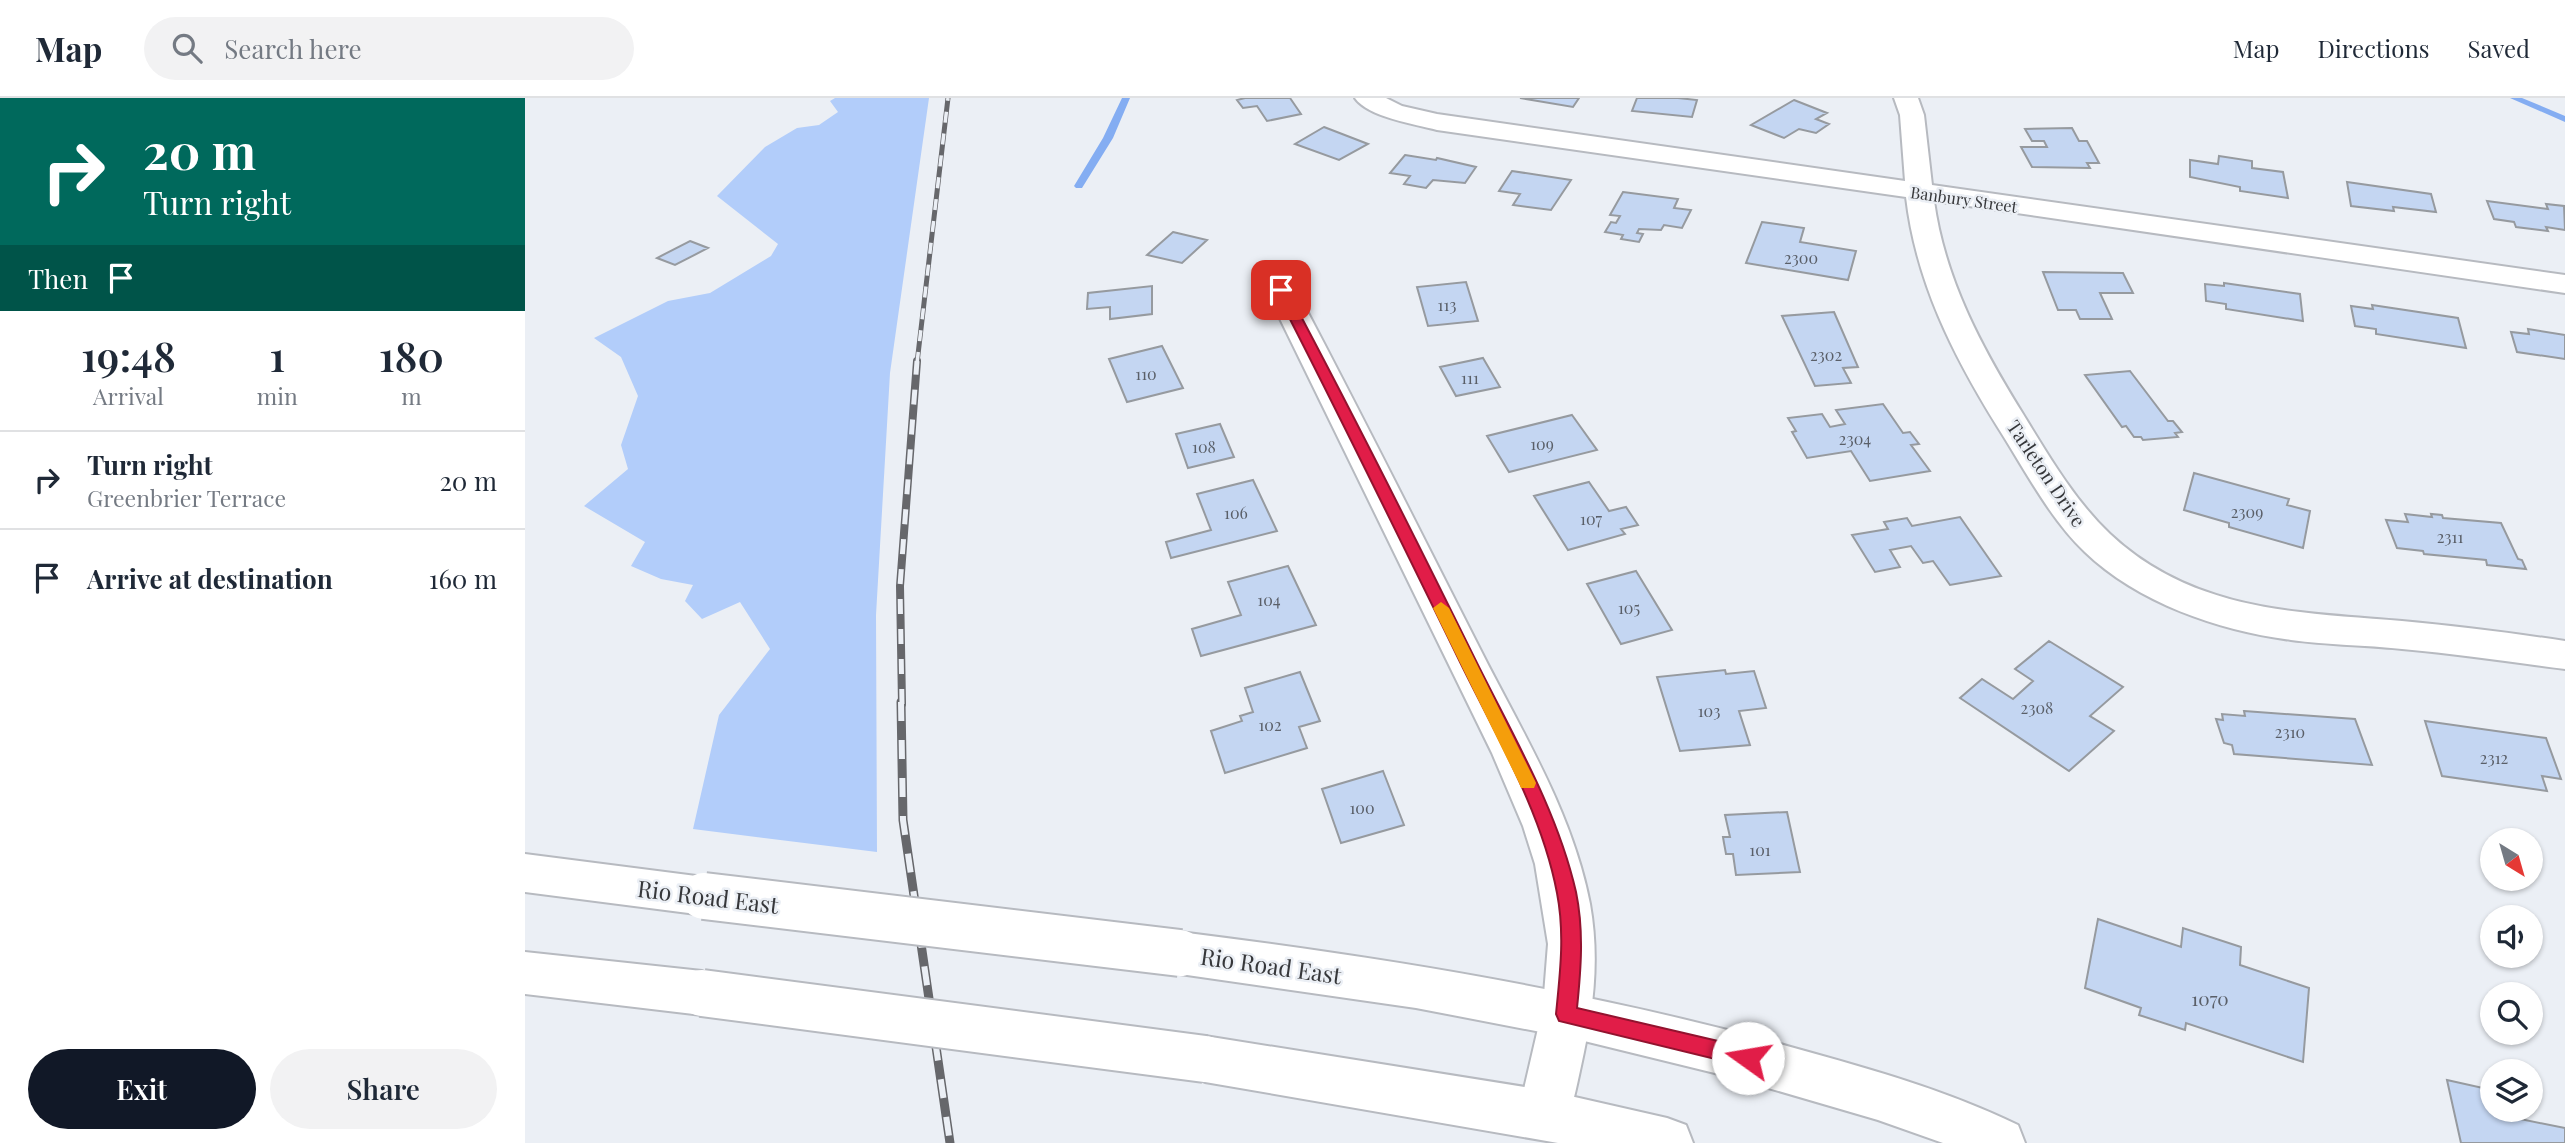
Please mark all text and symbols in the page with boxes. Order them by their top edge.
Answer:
search box [144,17,634,80]
text: Map [35,26,102,70]
icon: search [168,29,206,67]
text: Search here [224,31,362,66]
text: Map [2233,32,2279,64]
text: Directions [2317,32,2430,64]
text: Saved [2468,32,2530,64]
text: 20 m [143,117,256,182]
icon: right [28,126,119,217]
text: Turn right [143,180,291,223]
street label: Banbury Street [1909,181,2019,217]
house number: 2300 [1784,247,1818,268]
icon: arrive [102,259,140,297]
pin [1251,260,1311,320]
text: Then [28,261,88,296]
icon: arrive [1262,271,1300,309]
house number: 113 [1438,294,1456,315]
text: 19:48 [81,327,176,383]
text: 1 [269,327,285,383]
text: 180 [379,327,444,383]
house number: 2302 [1810,344,1842,365]
house number: 110 [1135,363,1157,384]
house number: 111 [1461,367,1479,388]
text: Arrival [93,380,164,411]
text: min [257,380,298,411]
text: m [401,380,422,411]
street label: Tarleton Drive [2002,414,2092,532]
house number: 2304 [1839,428,1871,449]
house number: 109 [1530,433,1554,454]
house number: 108 [1192,436,1216,457]
text: Turn right [87,447,213,482]
icon: right [28,461,66,499]
text: 20 m [439,463,497,498]
text: Greenbrier Terrace [87,482,286,513]
house number: 2309 [2231,501,2263,522]
house number: 106 [1224,502,1248,523]
house number: 107 [1580,508,1603,529]
house number: 2311 [2437,526,2463,547]
icon: arrive [28,559,66,597]
text: Arrive at destination [87,561,333,596]
text: 160 m [429,561,497,596]
house number: 104 [1257,589,1281,610]
house number: 105 [1618,597,1640,618]
house number: 2308 [2021,697,2053,718]
house number: 103 [1698,700,1720,721]
house number: 102 [1258,714,1282,735]
house number: 2310 [2275,721,2305,742]
house number: 2312 [2480,747,2508,768]
house number: 100 [1349,797,1375,818]
north arrow [2480,828,2543,891]
map controls [2480,828,2543,1122]
house number: 101 [1749,839,1771,860]
street label: Rio Road East [636,872,781,920]
button: sound [2480,905,2543,968]
street label: Rio Road East [1199,940,1344,990]
button: search [2480,982,2543,1045]
house number: 1070 [2191,985,2229,1011]
position arrow [1711,1021,1785,1095]
button: Exit [28,1049,256,1129]
button: Share [270,1049,497,1129]
button: layers [2480,1059,2543,1122]

